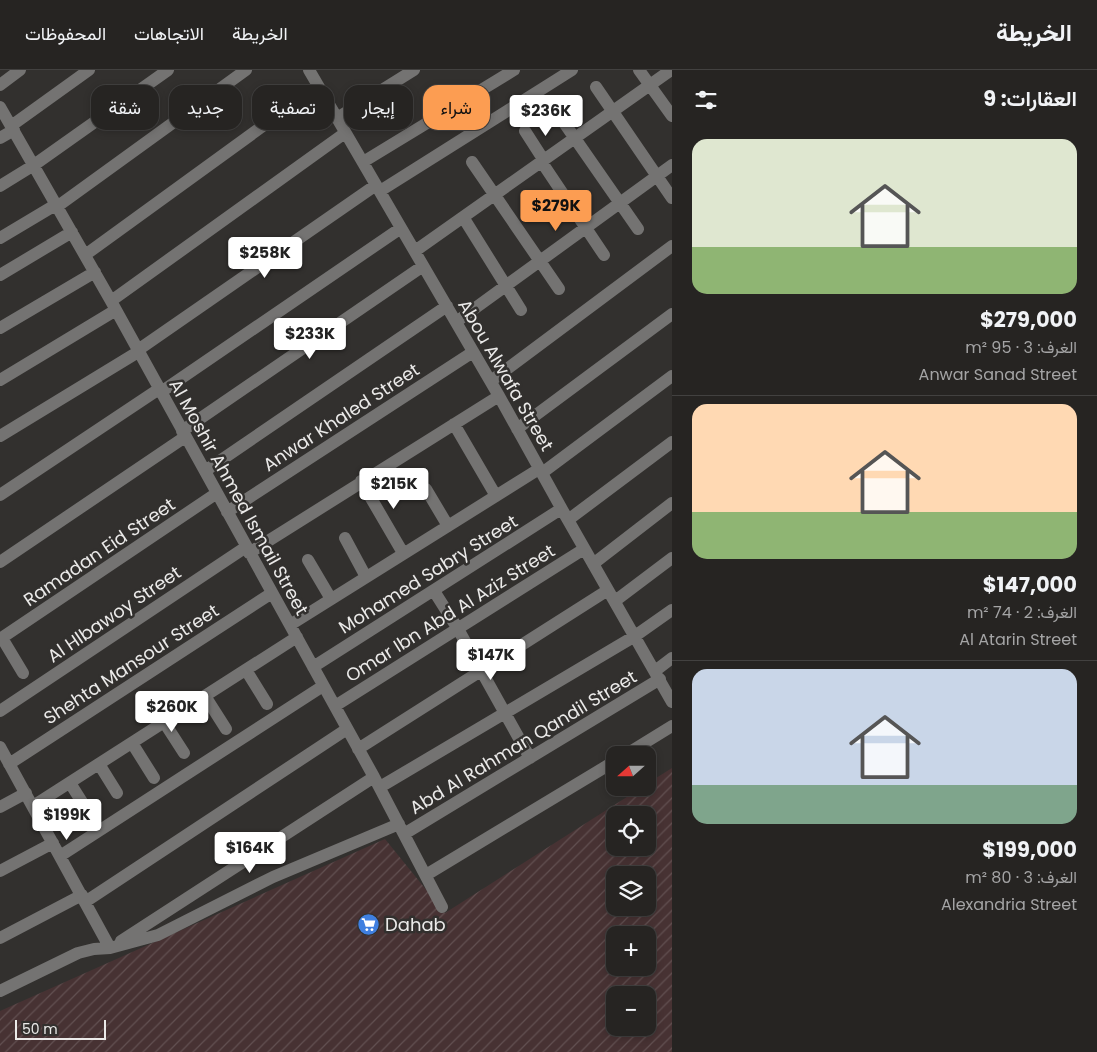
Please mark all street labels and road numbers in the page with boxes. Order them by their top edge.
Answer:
street label: Abou Alwafa Street [452,295,560,455]
street label: Anwar Khaled Street [258,357,424,477]
street label: Al Moshir Ahmed Ismail Street [163,374,315,620]
street label: Ramadan Eid Street [18,492,180,612]
street label: Mohamed Sabry Street [334,509,522,639]
street label: Omar Ibn Abd Al Aziz Street [341,538,559,688]
street label: Al Hlbawoy Street [42,560,186,668]
street label: Shehta Mansour Street [39,598,223,730]
street label: Abd Al Rahman Qandil Street [405,664,641,820]

